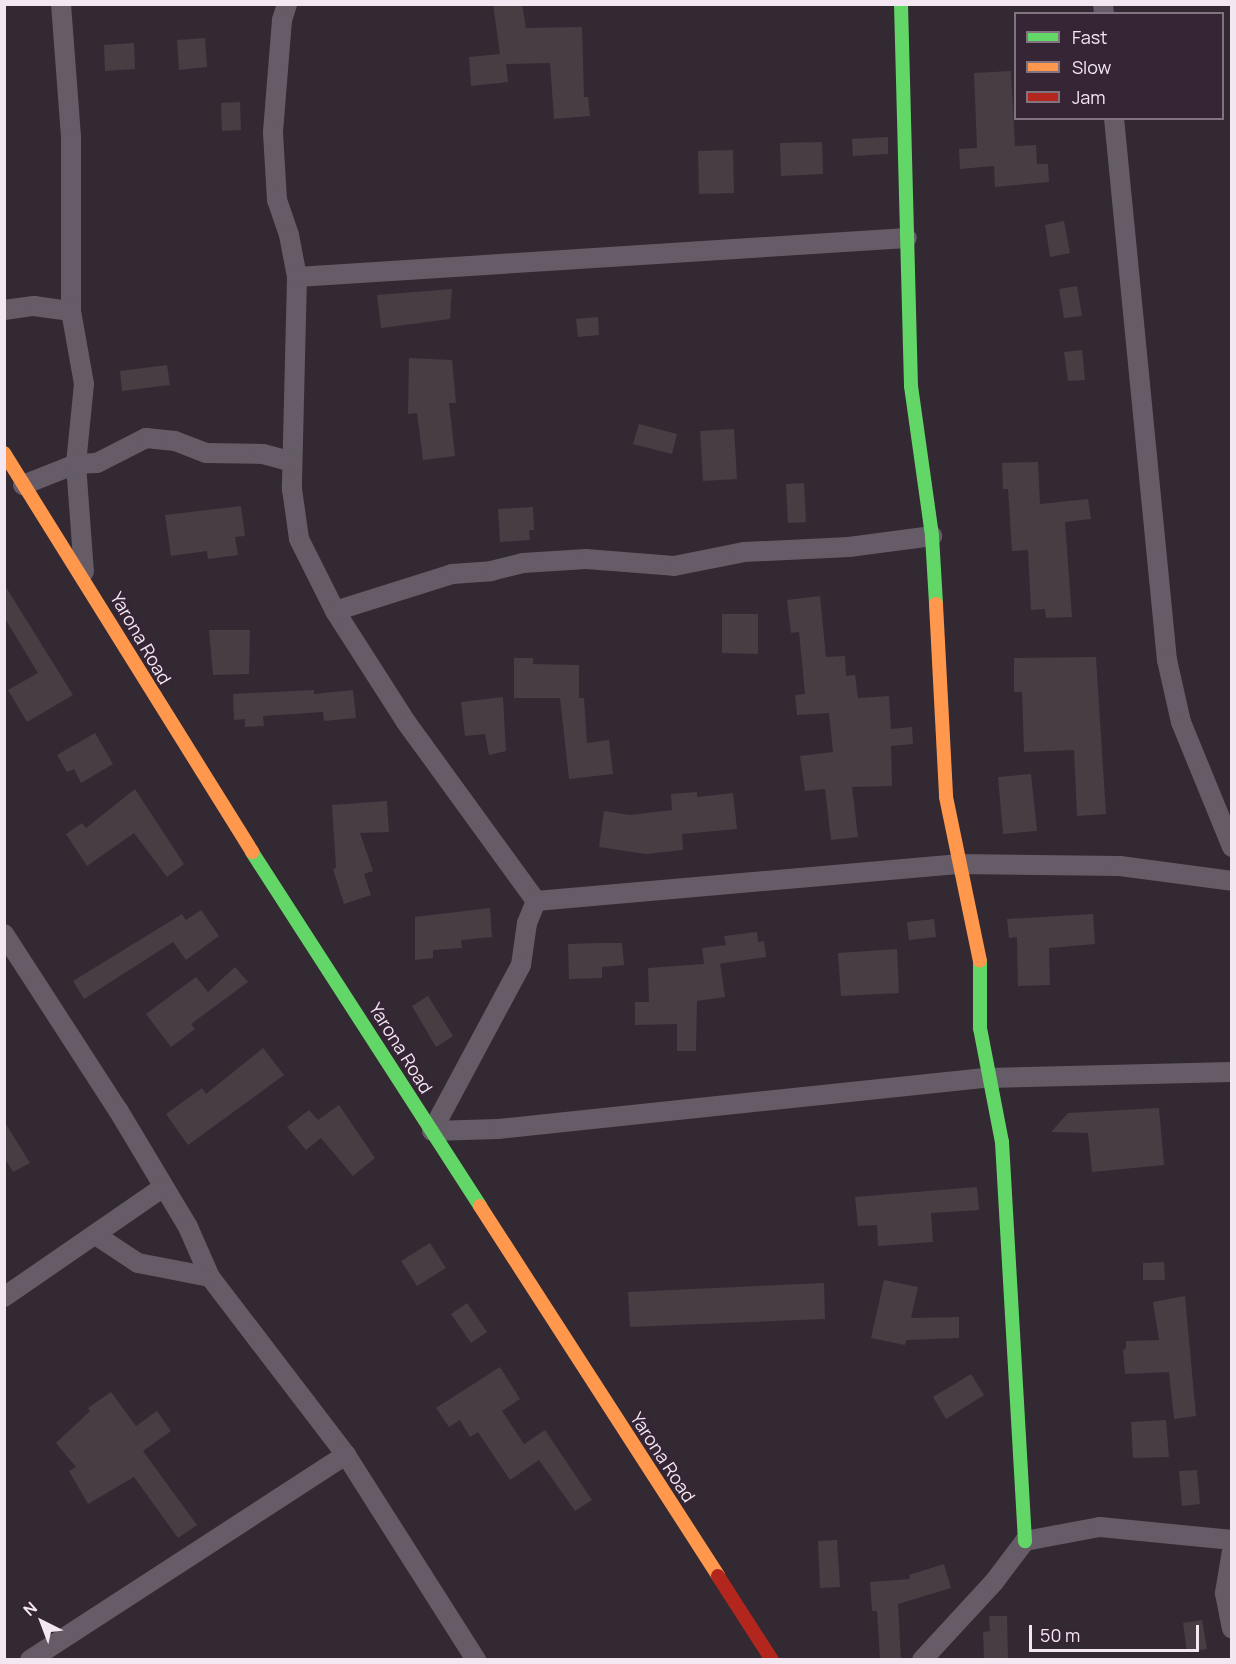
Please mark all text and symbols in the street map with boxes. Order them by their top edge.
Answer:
legend [1014,12,1224,120]
text: Fast [1072,25,1107,49]
text: Slow [1072,55,1111,79]
text: Jam [1072,85,1106,109]
street label: Yarona Road [106,588,176,688]
street label: Yarona Road [365,999,437,1097]
street label: Yarona Road [626,1408,700,1506]
north arrow [12,1592,72,1652]
text: N [18,1597,42,1621]
scale bar [1032,1613,1202,1651]
text: 50 m [1040,1623,1080,1647]

